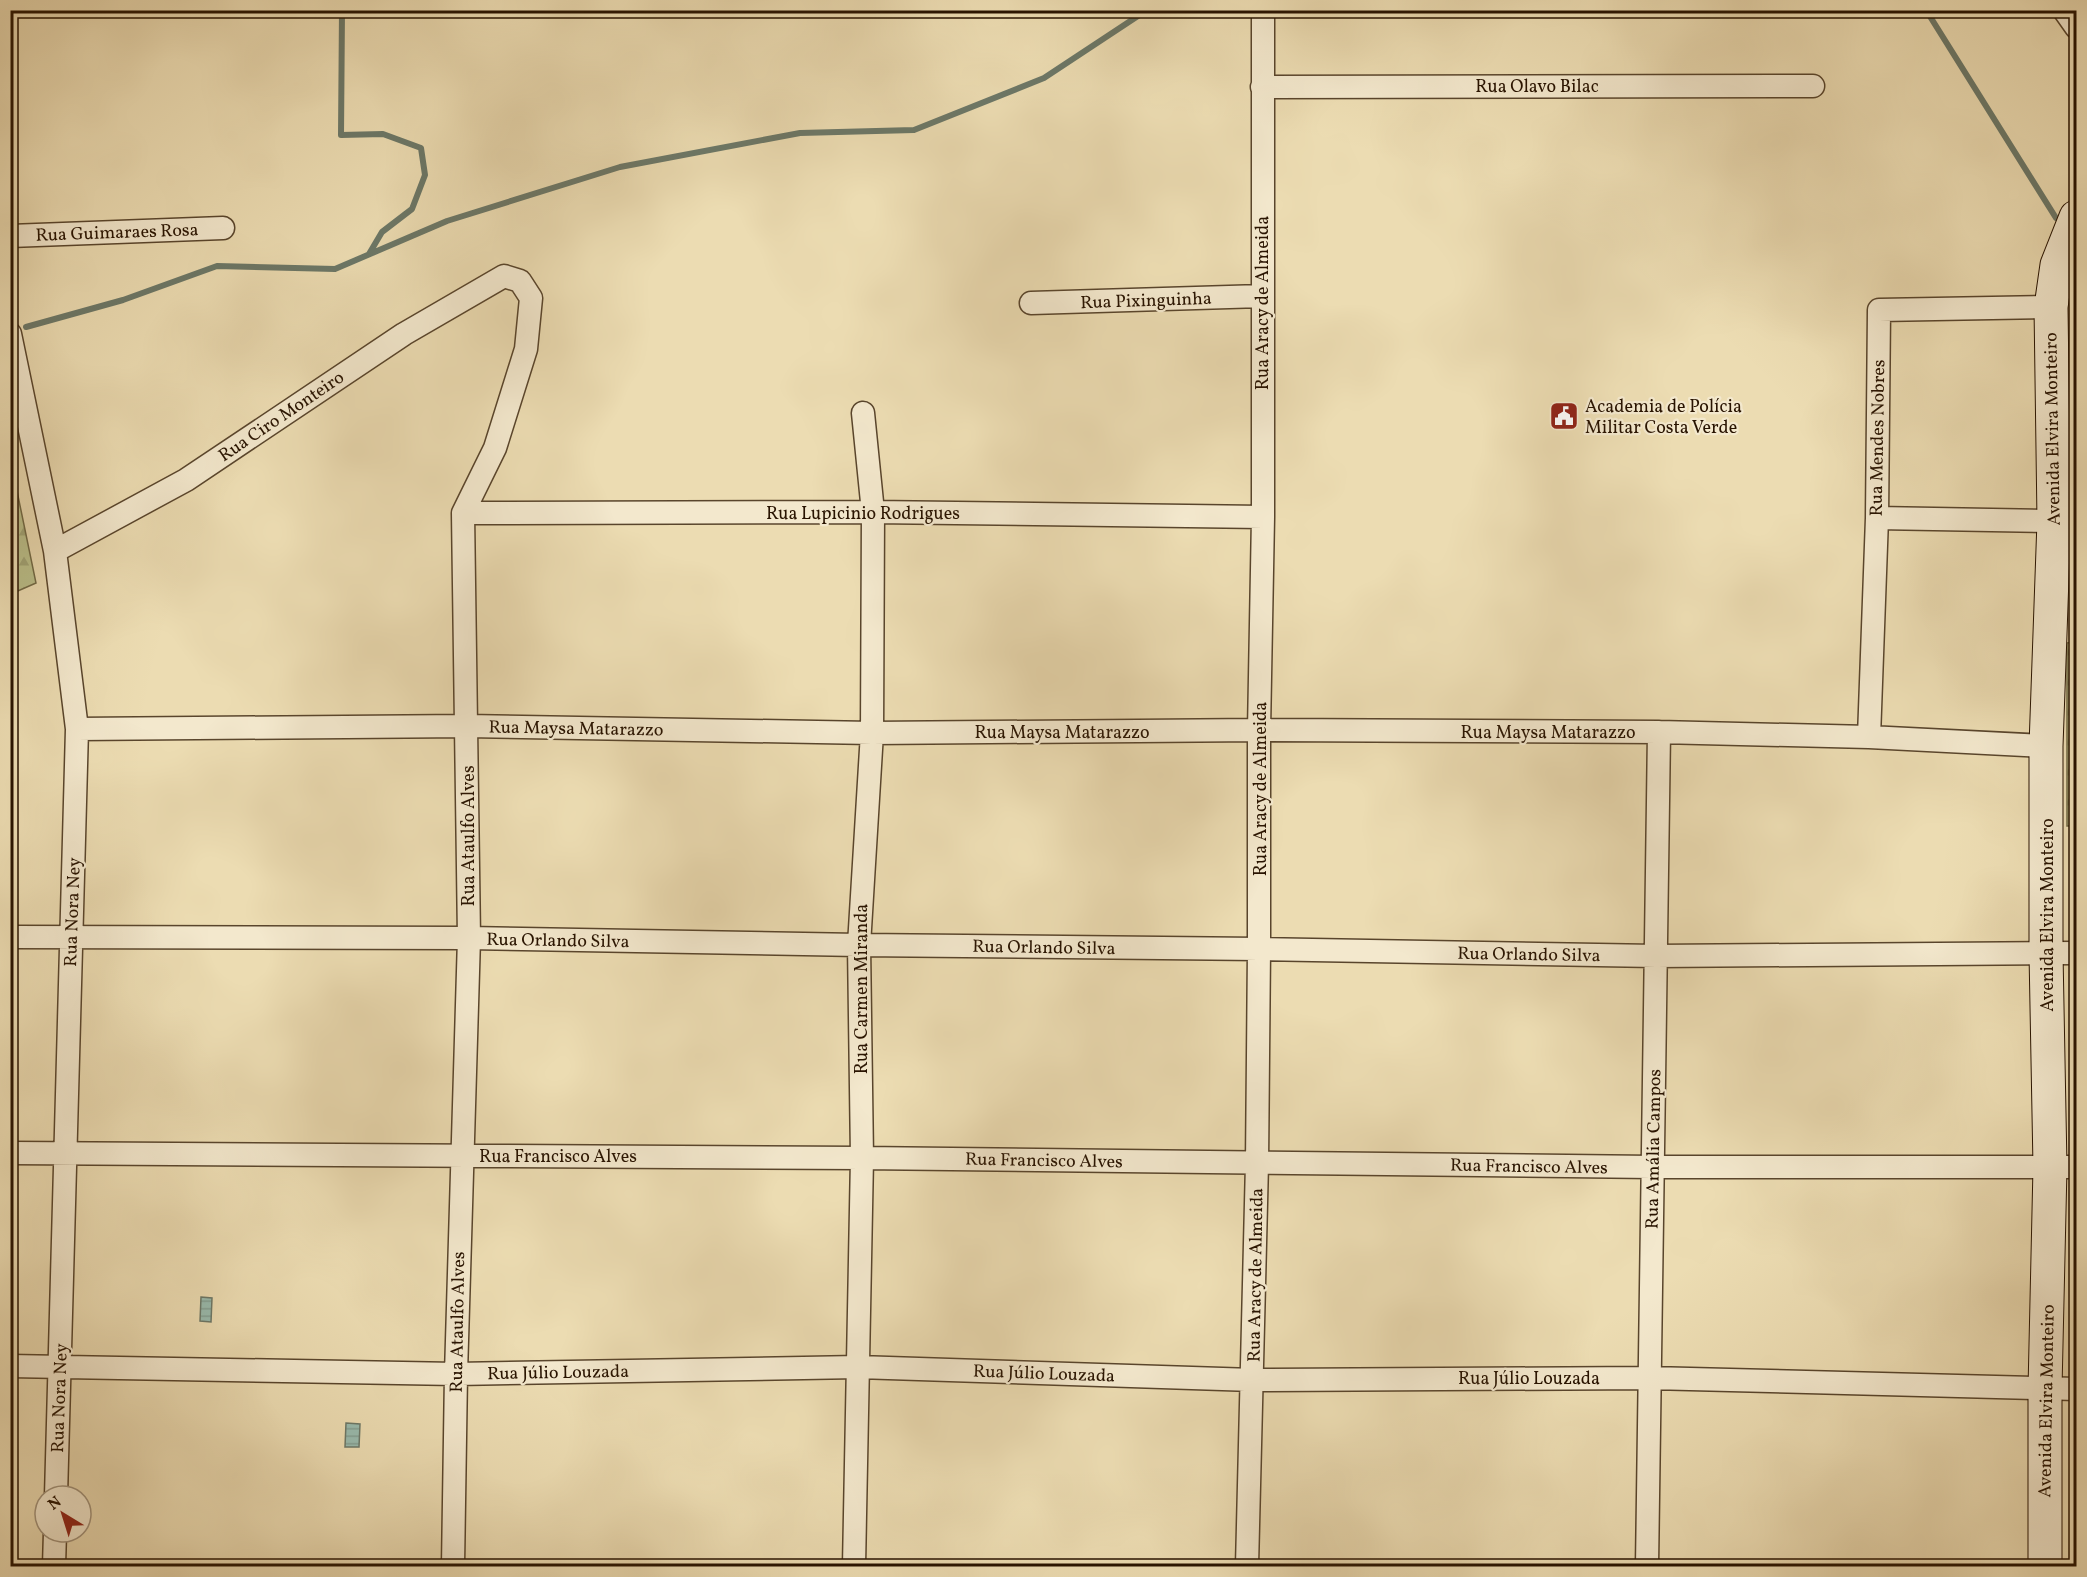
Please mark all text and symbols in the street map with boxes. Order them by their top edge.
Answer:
street label: Rua Olavo Bilac [1475,75,1599,100]
street label: Rua Aracy de Almeida [1251,216,1276,390]
street label: Rua Guimaraes Rosa [35,218,199,249]
street label: Rua Pixinguinha [1080,287,1212,316]
street label: Avenida Elvira Monteiro [2039,332,2068,526]
street label: Rua Mendes Nobres [1865,359,1892,517]
street label: Rua Ciro Monteiro [214,366,350,469]
place label: Academia de Polícia Militar Costa Verde [1585,395,1742,441]
public building icon: Academia de Polícia Militar Costa Verde [1548,400,1580,432]
street label: Rua Lupicinio Rodrigues [766,502,960,527]
street label: Rua Aracy de Almeida [1249,702,1274,876]
street label: Rua Maysa Matarazzo [488,715,664,744]
street label: Rua Maysa Matarazzo [974,721,1150,746]
street label: Rua Maysa Matarazzo [1460,721,1636,746]
street label: Rua Ataulfo Alves [457,765,482,907]
street label: Avenida Elvira Monteiro [2036,818,2061,1012]
street label: Rua Nora Ney [59,857,88,967]
street label: Rua Carmen Miranda [850,904,875,1074]
street label: Rua Orlando Silva [486,928,630,955]
street label: Rua Orlando Silva [972,935,1116,962]
street label: Rua Orlando Silva [1457,942,1601,969]
street label: Rua Amália Campos [1641,1069,1668,1229]
street label: Rua Francisco Alves [479,1145,637,1170]
street label: Rua Francisco Alves [965,1148,1123,1175]
street label: Rua Francisco Alves [1450,1154,1608,1181]
street label: Rua Aracy de Almeida [1242,1188,1271,1362]
street label: Rua Ataulfo Alves [445,1251,472,1393]
street label: Avenida Elvira Monteiro [2033,1304,2062,1498]
street label: Rua Nora Ney [46,1343,75,1453]
street label: Rua Júlio Louzada [487,1360,629,1387]
street label: Rua Júlio Louzada [973,1360,1115,1389]
street label: Rua Júlio Louzada [1458,1367,1600,1392]
north arrow [33,1484,93,1544]
text: N [44,1491,67,1516]

